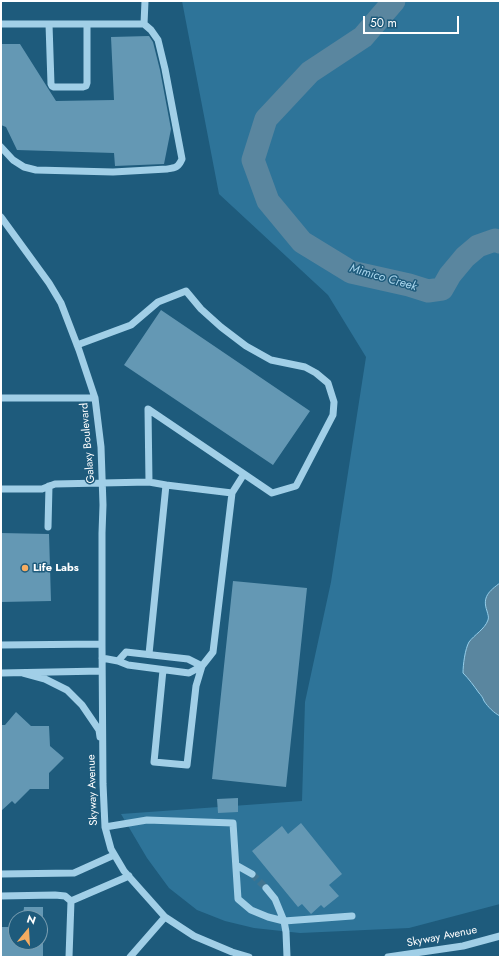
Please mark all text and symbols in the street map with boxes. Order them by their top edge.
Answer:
scale bar [365,8,461,34]
text: 50 m [370,14,397,32]
water label: Mimico Creek [348,262,418,294]
street label: Galaxy Boulevard [78,402,98,484]
place label: Life Labs [33,561,79,575]
marker: Life Labs [20,563,30,573]
street label: Skyway Avenue [85,754,101,826]
north arrow [8,910,48,950]
text: N [25,911,38,928]
street label: Skyway Avenue [406,924,478,950]

